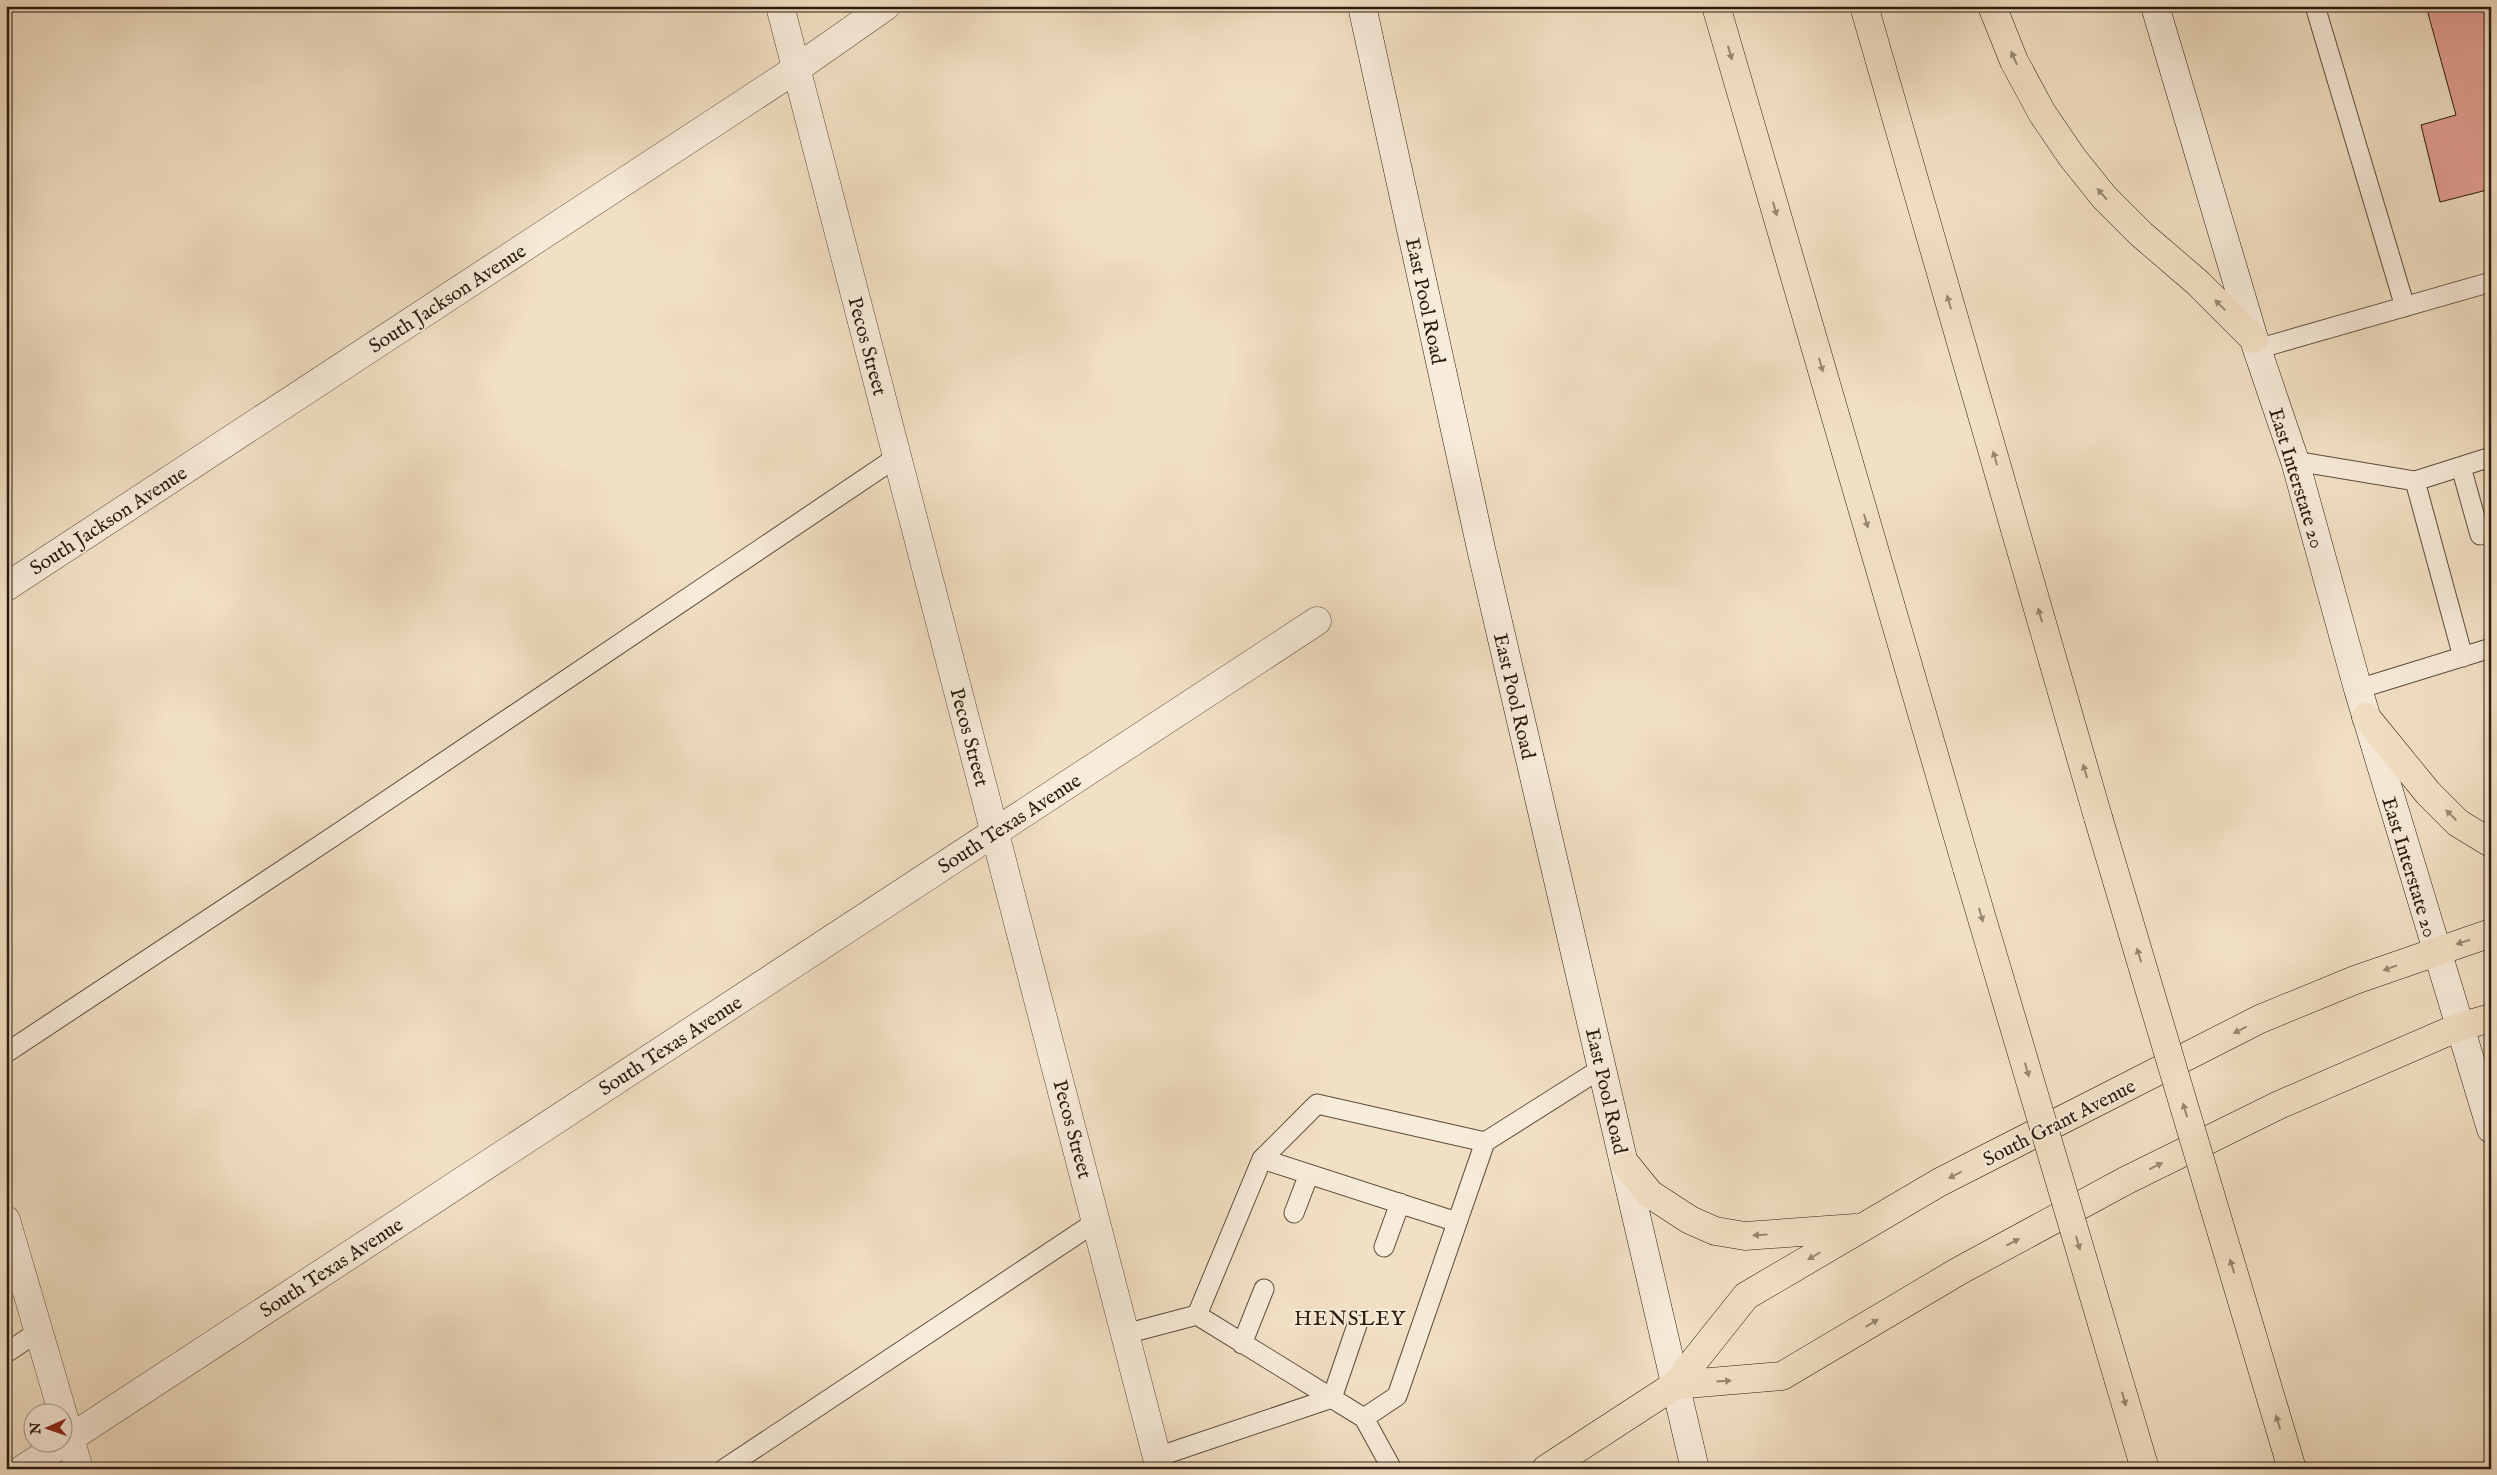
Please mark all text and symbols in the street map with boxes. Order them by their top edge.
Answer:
one-way arrow [1726,46,1734,61]
one-way arrow [2009,51,2017,65]
one-way arrow [2096,187,2107,200]
one-way arrow [1772,202,1780,217]
street label: East Pool Road [1399,236,1450,367]
street label: South Jackson Avenue [364,239,531,359]
street label: Pecos Street [841,294,892,398]
one-way arrow [1945,295,1953,310]
one-way arrow [2214,299,2226,311]
one-way arrow [1817,358,1825,373]
street label: East Interstate 20 [2262,405,2329,552]
one-way arrow [1990,451,1998,466]
street label: South Jackson Avenue [25,461,192,581]
one-way arrow [1863,514,1871,529]
one-way arrow [2035,607,2043,622]
street label: East Pool Road [1487,631,1540,762]
street label: Pecos Street [943,685,994,789]
one-way arrow [2080,763,2088,778]
street label: South Texas Avenue [933,769,1086,880]
street label: East Interstate 20 [2375,794,2442,941]
one-way arrow [2445,809,2457,821]
one-way arrow [1978,907,1986,922]
one-way arrow [2455,938,2470,946]
one-way arrow [2135,947,2143,962]
one-way arrow [2382,965,2397,972]
street label: South Texas Avenue [594,991,747,1102]
street label: East Pool Road [1579,1026,1632,1157]
one-way arrow [2232,1026,2247,1034]
one-way arrow [2024,1063,2032,1078]
street label: South Grant Avenue [1979,1074,2140,1173]
street label: Pecos Street [1046,1077,1097,1181]
one-way arrow [2181,1103,2189,1118]
one-way arrow [2149,1162,2163,1170]
one-way arrow [1947,1171,1962,1179]
street label: South Texas Avenue [255,1213,408,1324]
one-way arrow [1752,1231,1768,1239]
one-way arrow [2075,1236,2083,1251]
one-way arrow [2005,1238,2020,1246]
one-way arrow [1806,1252,1821,1260]
one-way arrow [2227,1259,2235,1274]
district label: HENSLEY [1294,1306,1407,1333]
one-way arrow [1865,1318,1878,1327]
one-way arrow [1716,1376,1732,1384]
one-way arrow [2121,1392,2129,1407]
north arrow [22,1402,72,1452]
one-way arrow [2273,1414,2281,1429]
text: N [27,1422,45,1436]

